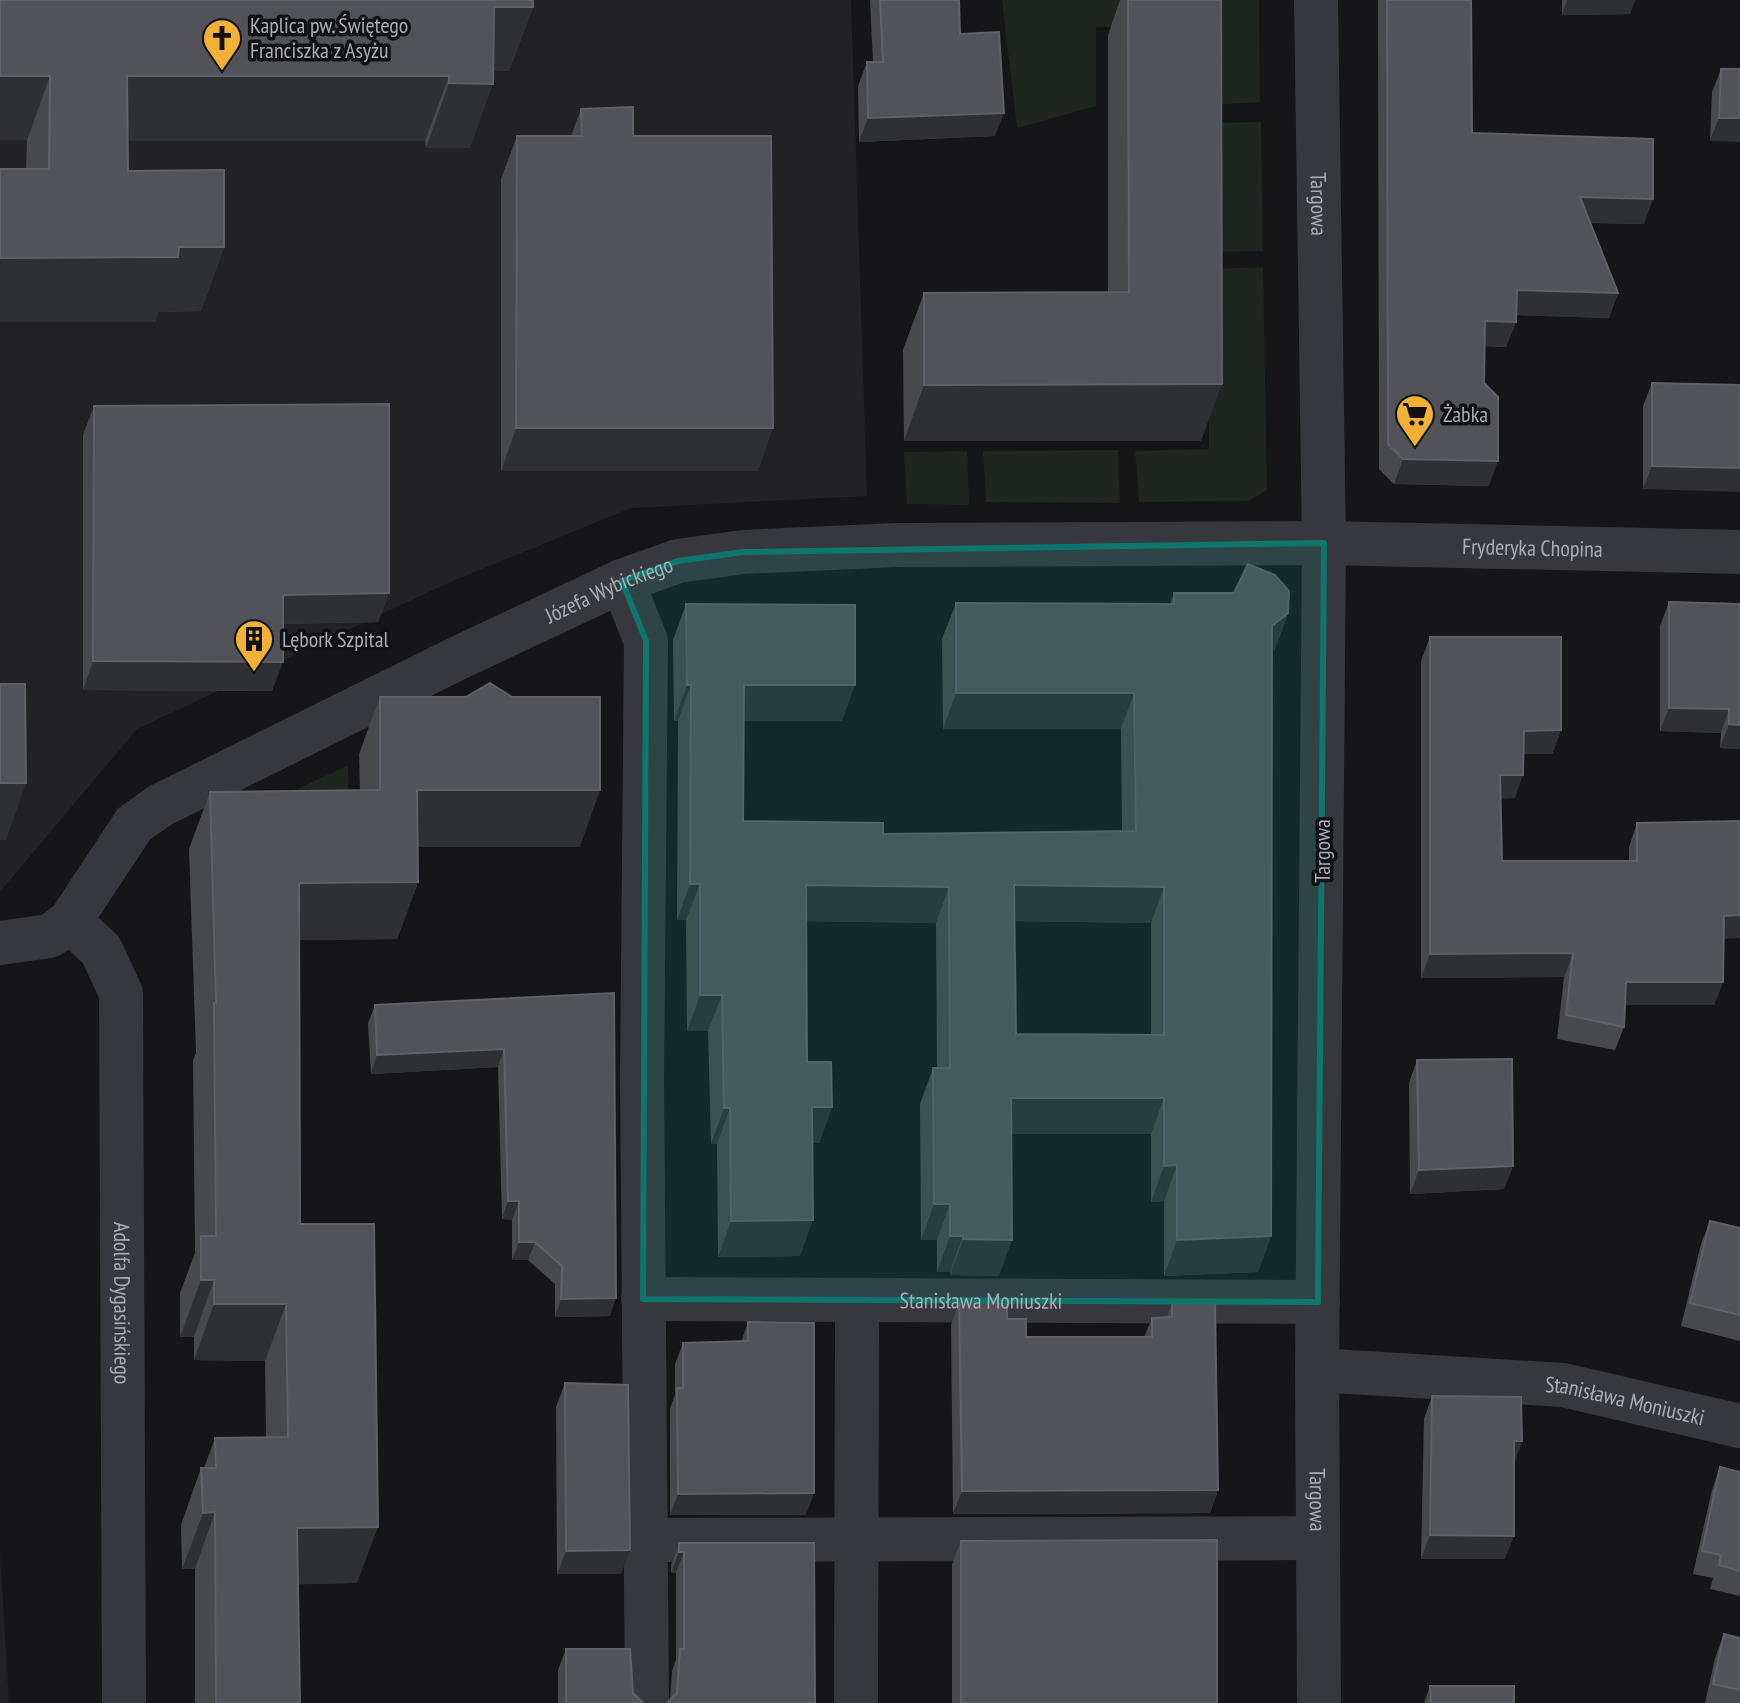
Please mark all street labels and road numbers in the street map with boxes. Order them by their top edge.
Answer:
street label: Targowa [1305,172,1333,236]
street label: Fryderyka Chopina [1462,532,1603,563]
street label: Józefa Wybickiego [540,550,677,630]
street label: Targowa [1308,819,1336,883]
street label: Adolfa Dygasińskiego [108,1222,137,1384]
street label: Stanisława Moniuszki [900,1286,1062,1315]
street label: Stanisława Moniuszki [1544,1370,1707,1431]
street label: Targowa [1304,1468,1332,1532]

